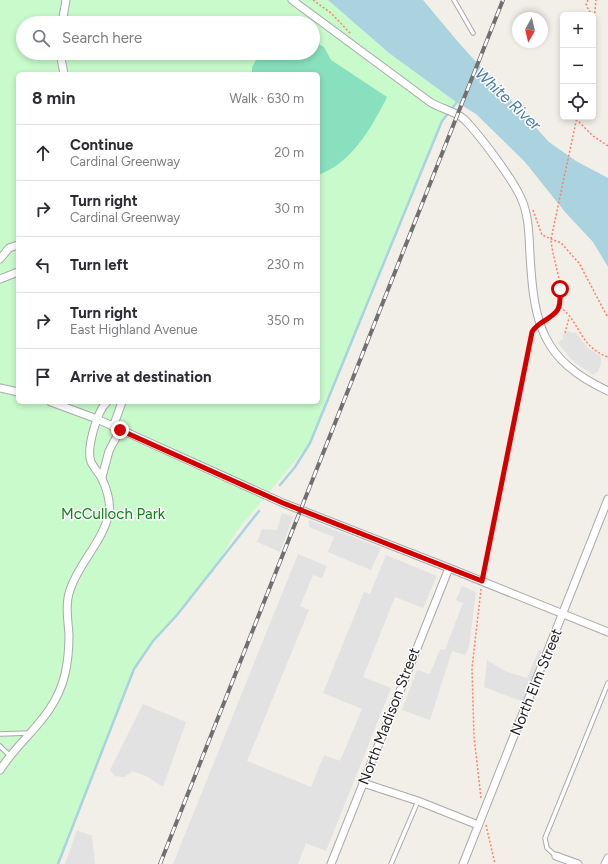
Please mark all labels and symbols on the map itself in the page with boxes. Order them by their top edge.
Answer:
north arrow [512,12,548,48]
water label: White River [471,64,545,135]
route start [551,280,569,298]
route end [111,421,129,439]
park label: McCulloch Park [61,505,166,523]
street label: North Elm Street [506,626,566,738]
street label: North Madison Street [355,645,424,787]

